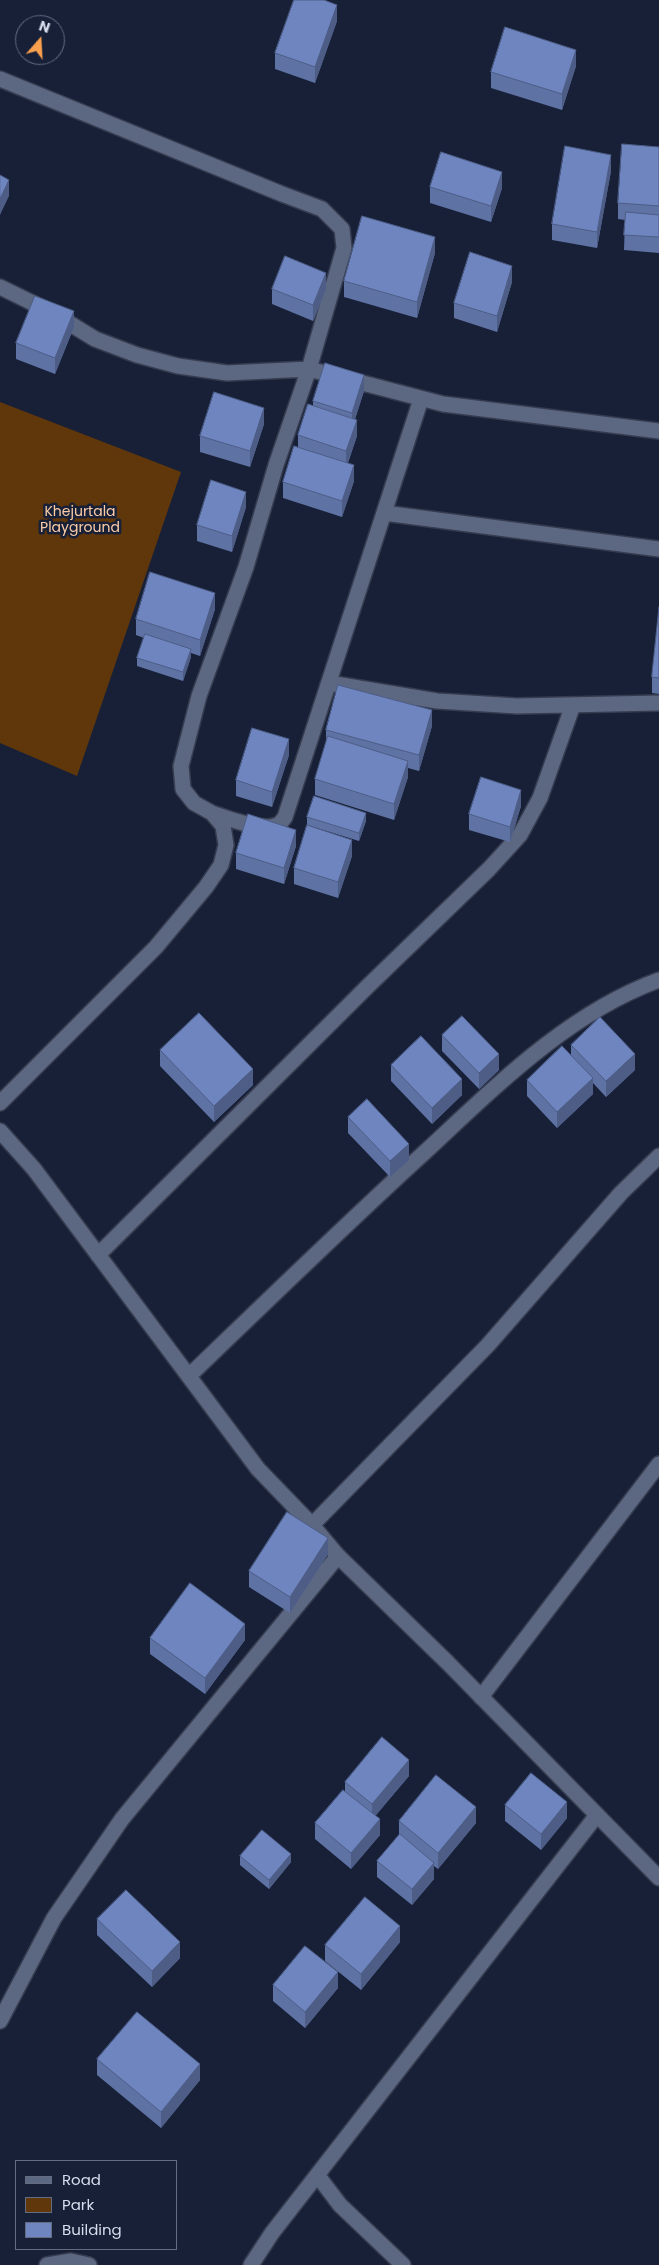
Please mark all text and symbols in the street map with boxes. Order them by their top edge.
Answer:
north arrow [15,15,65,65]
text: N [36,16,53,38]
park label: Khejurtala Playground [40,504,120,536]
legend [15,2160,178,2250]
text: Road [62,2169,101,2190]
text: Park [62,2194,94,2215]
text: Building [62,2219,122,2240]

